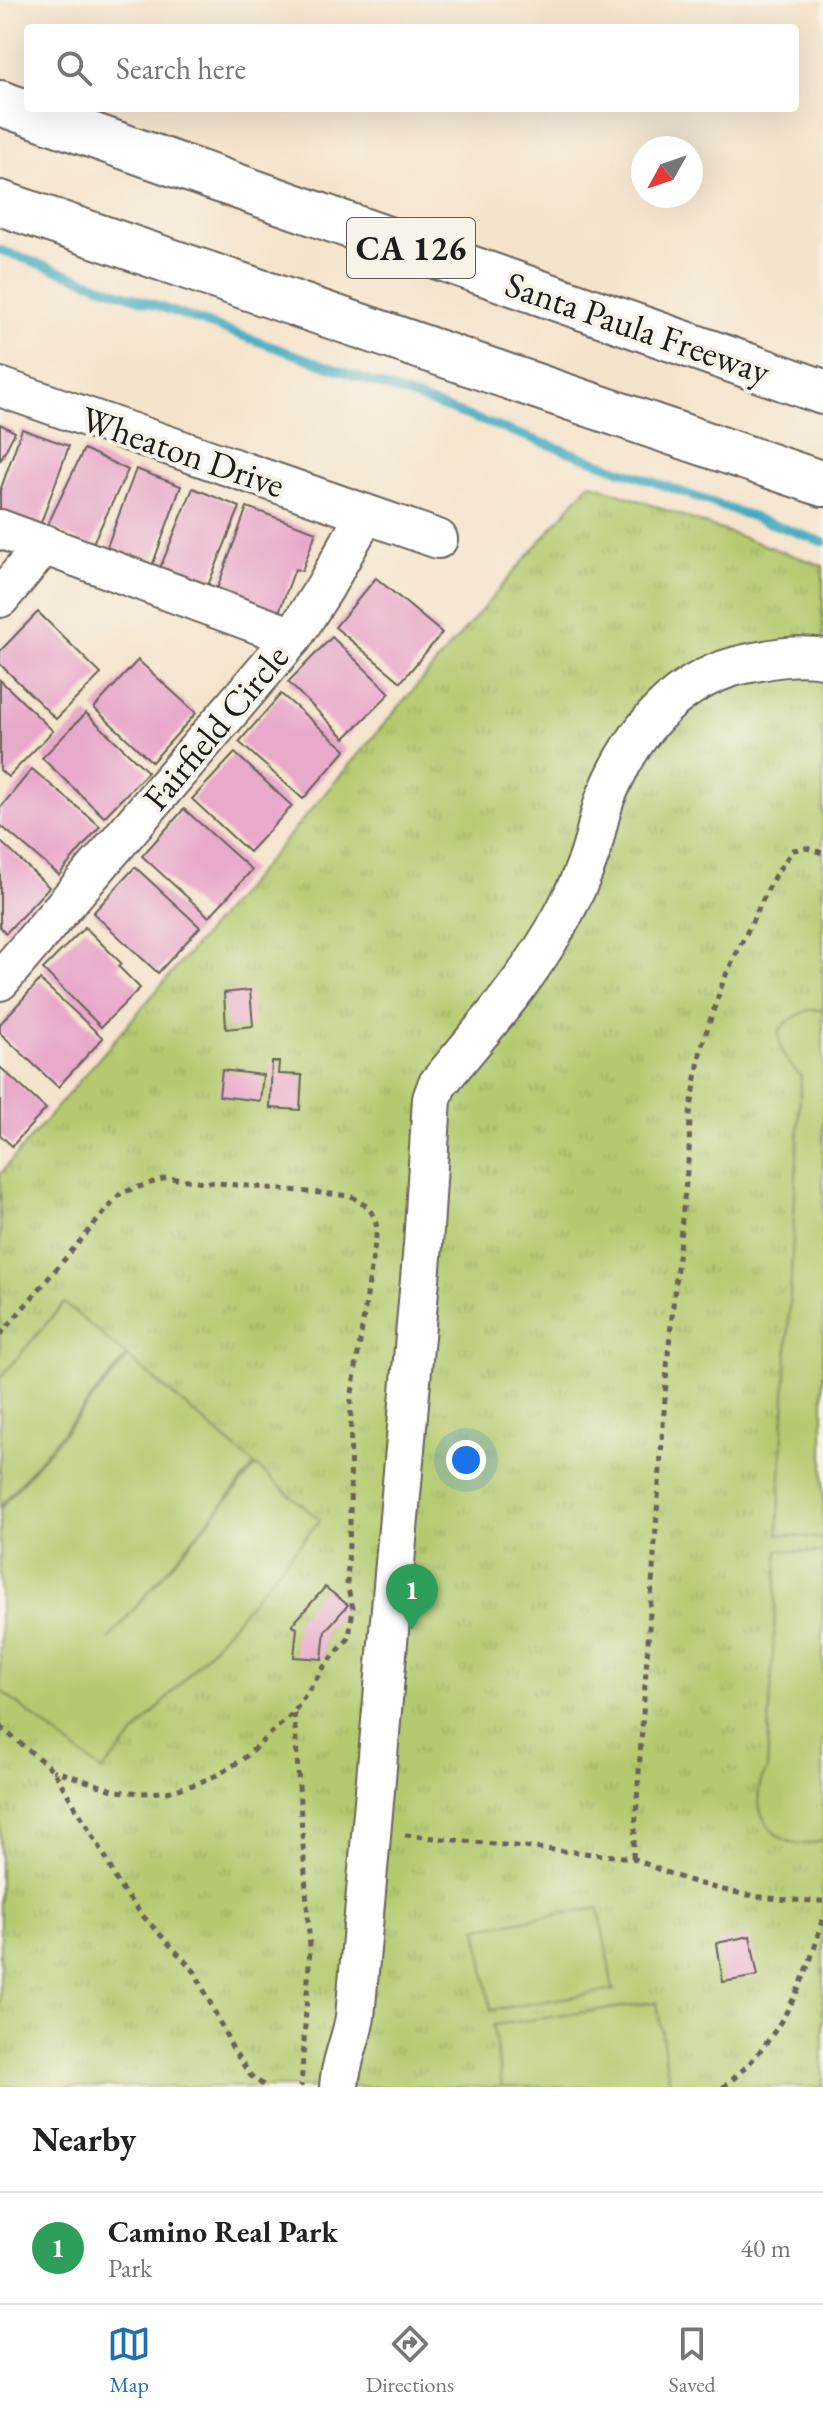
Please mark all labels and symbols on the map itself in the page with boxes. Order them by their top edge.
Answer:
north arrow [631,136,703,208]
road number: CA 126 [347,218,475,278]
street label: Santa Paula Freeway [499,260,776,395]
street label: Wheaton Drive [75,395,291,508]
street label: Fairfield Circle [132,634,299,820]
your location [446,1440,486,1480]
pin: 1 [386,1564,438,1630]

